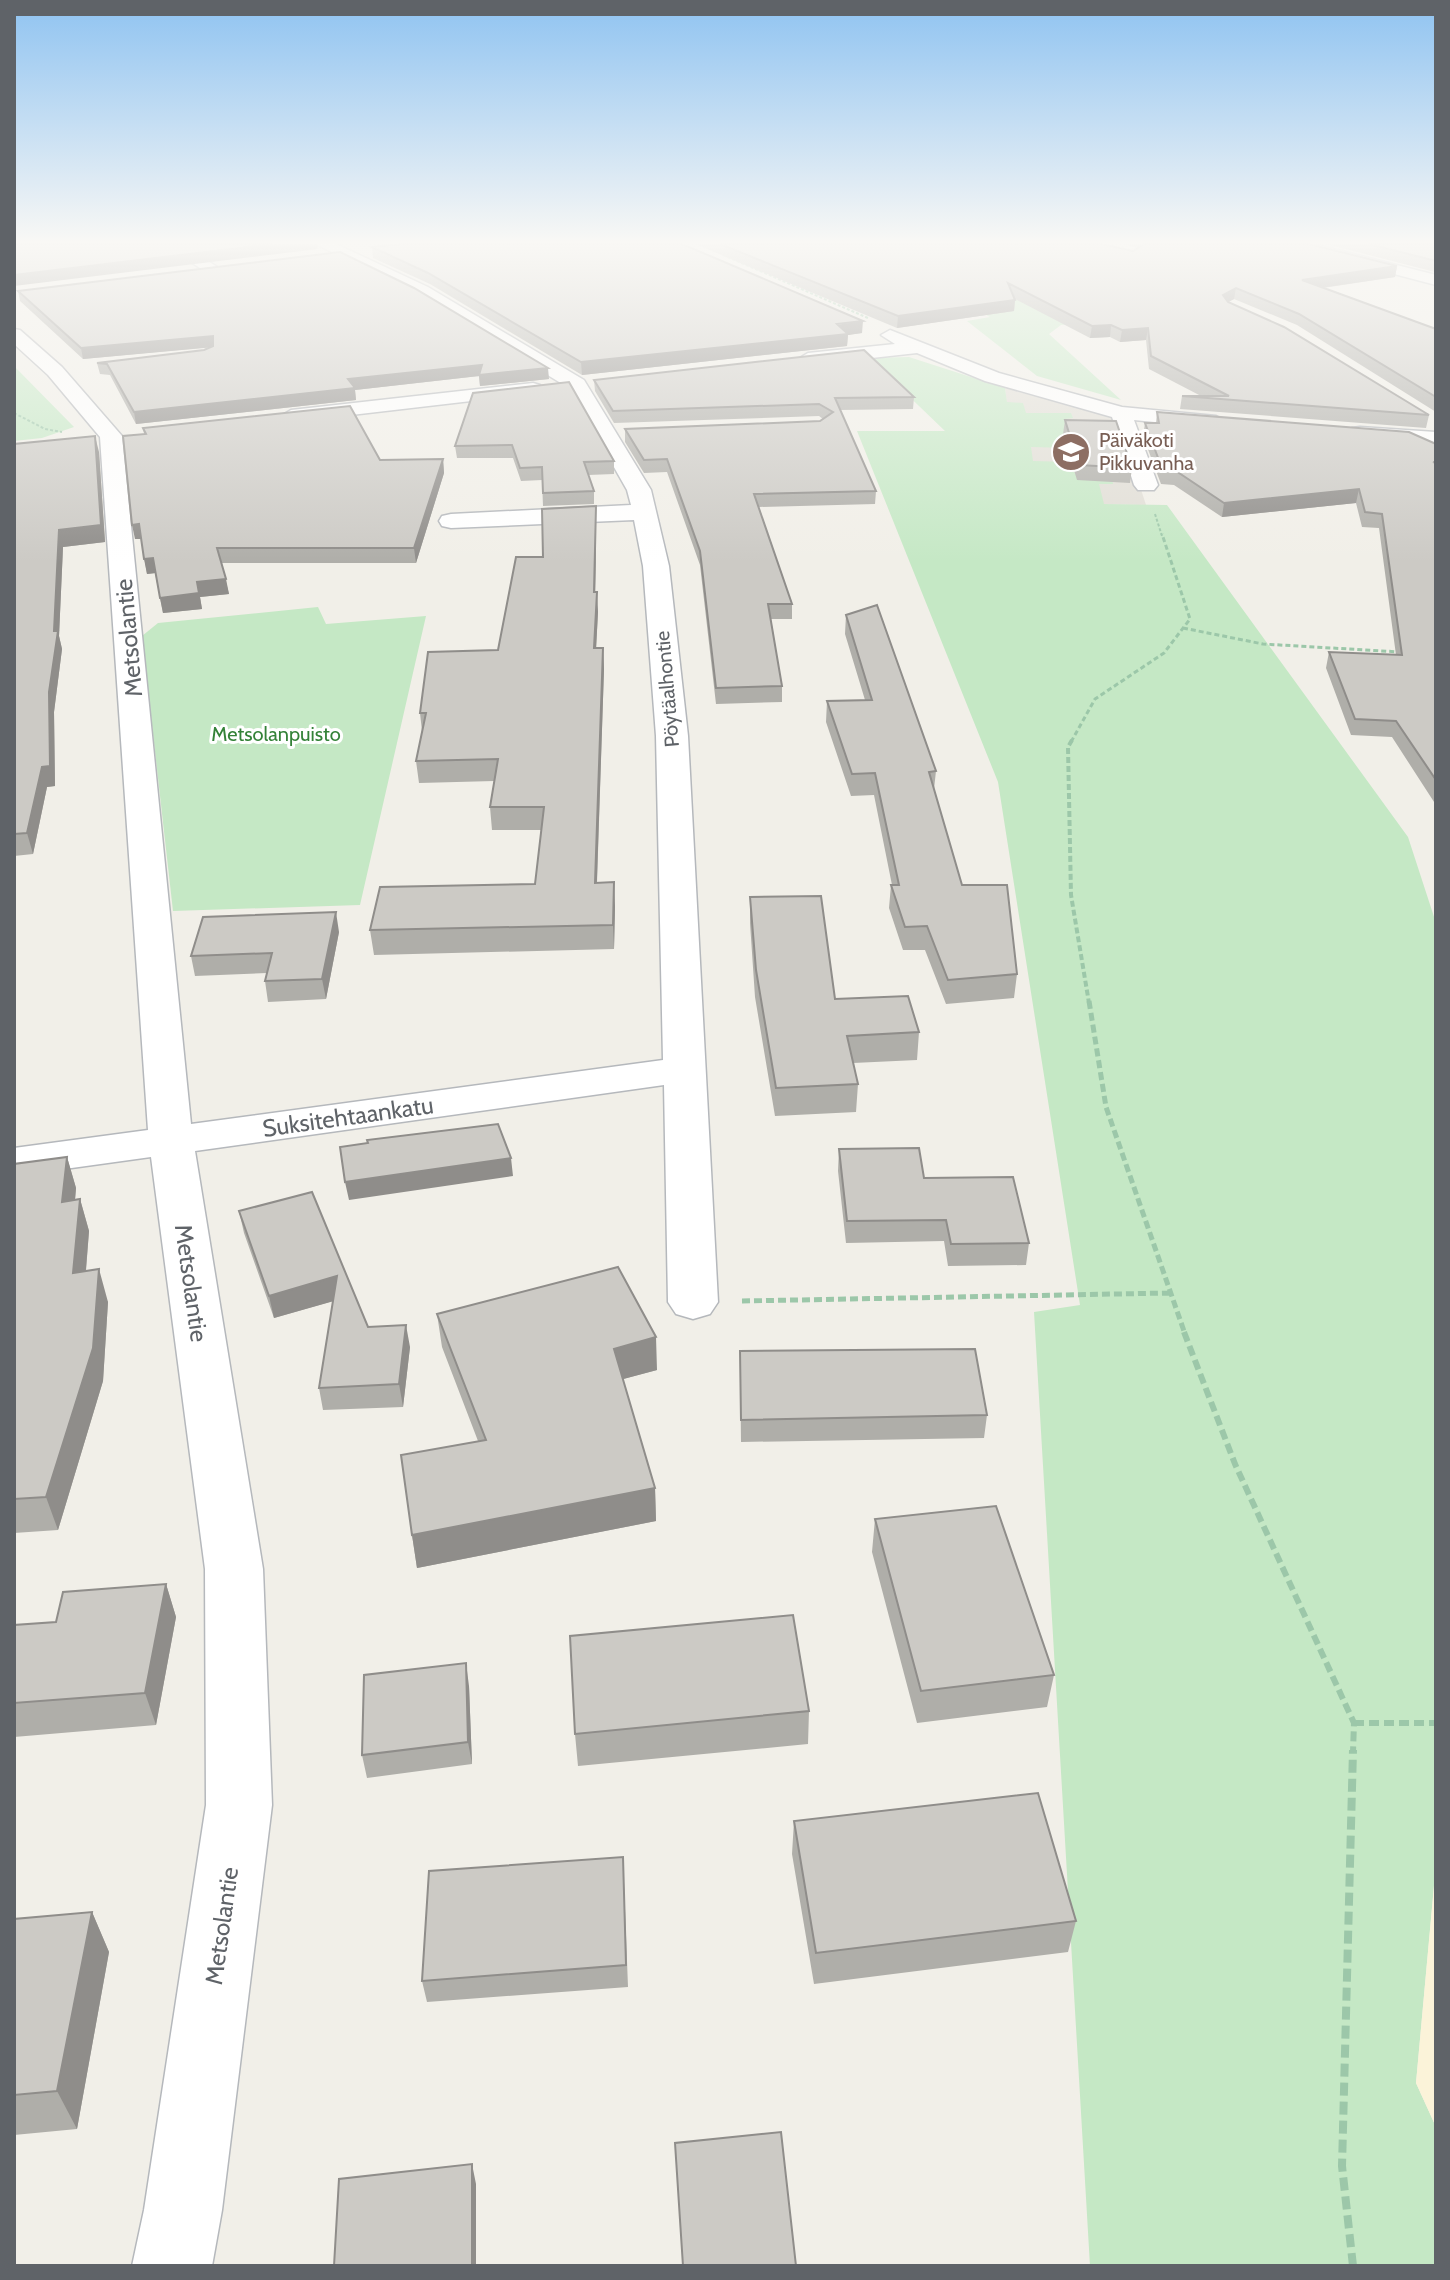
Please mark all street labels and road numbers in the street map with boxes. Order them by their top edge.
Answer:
street label: Metsolantie [109,578,148,698]
street label: Pöytäalhontie [650,630,684,748]
street label: Suksitehtaankatu [261,1090,435,1143]
street label: Metsolantie [169,1222,214,1344]
street label: Metsolantie [199,1865,244,1987]

